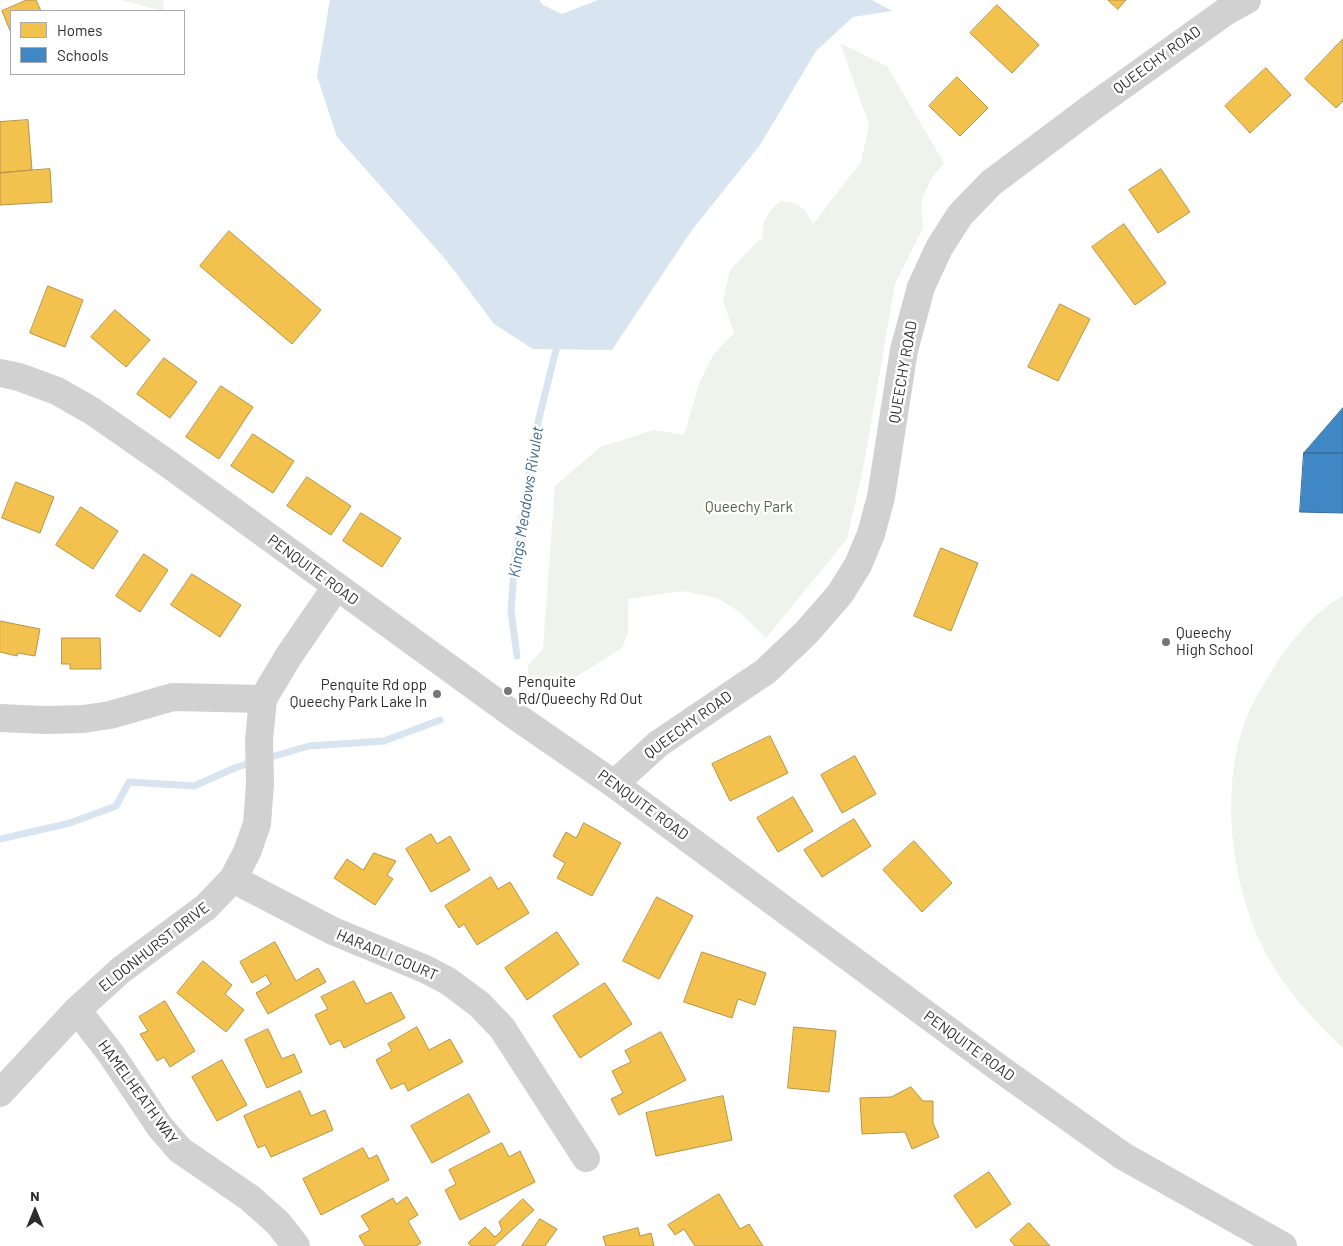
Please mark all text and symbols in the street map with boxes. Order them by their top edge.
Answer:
legend [10,10,185,75]
text: Homes [57,21,102,39]
street label: QUEECHY ROAD [1110,22,1204,98]
text: Schools [57,46,109,64]
street label: QUEECHY ROAD [885,319,921,425]
water label: Kings Meadows Rivulet [505,425,547,579]
park label: Queechy Park [705,498,793,516]
street label: PENQUITE ROAD [264,531,362,609]
place label: Queechy High School [1176,624,1253,659]
marker: Queechy High School [1160,636,1172,648]
place label: Penquite Rd/Queechy Rd Out [518,673,643,708]
place label: Penquite Rd opp Queechy Park Lake In [290,676,427,711]
marker: Penquite Rd/Queechy Rd Out [502,685,514,697]
street label: QUEECHY ROAD [641,687,735,763]
marker: Penquite Rd opp Queechy Park Lake In [431,688,443,700]
street label: PENQUITE ROAD [594,766,692,844]
street label: ELDONHURST DRIVE [95,898,213,996]
street label: HARADLI COURT [334,926,440,984]
street label: PENQUITE ROAD [920,1007,1018,1085]
street label: HAMELHEATH WAY [94,1037,182,1147]
north arrow [10,1186,60,1236]
text: N [30,1187,40,1204]

